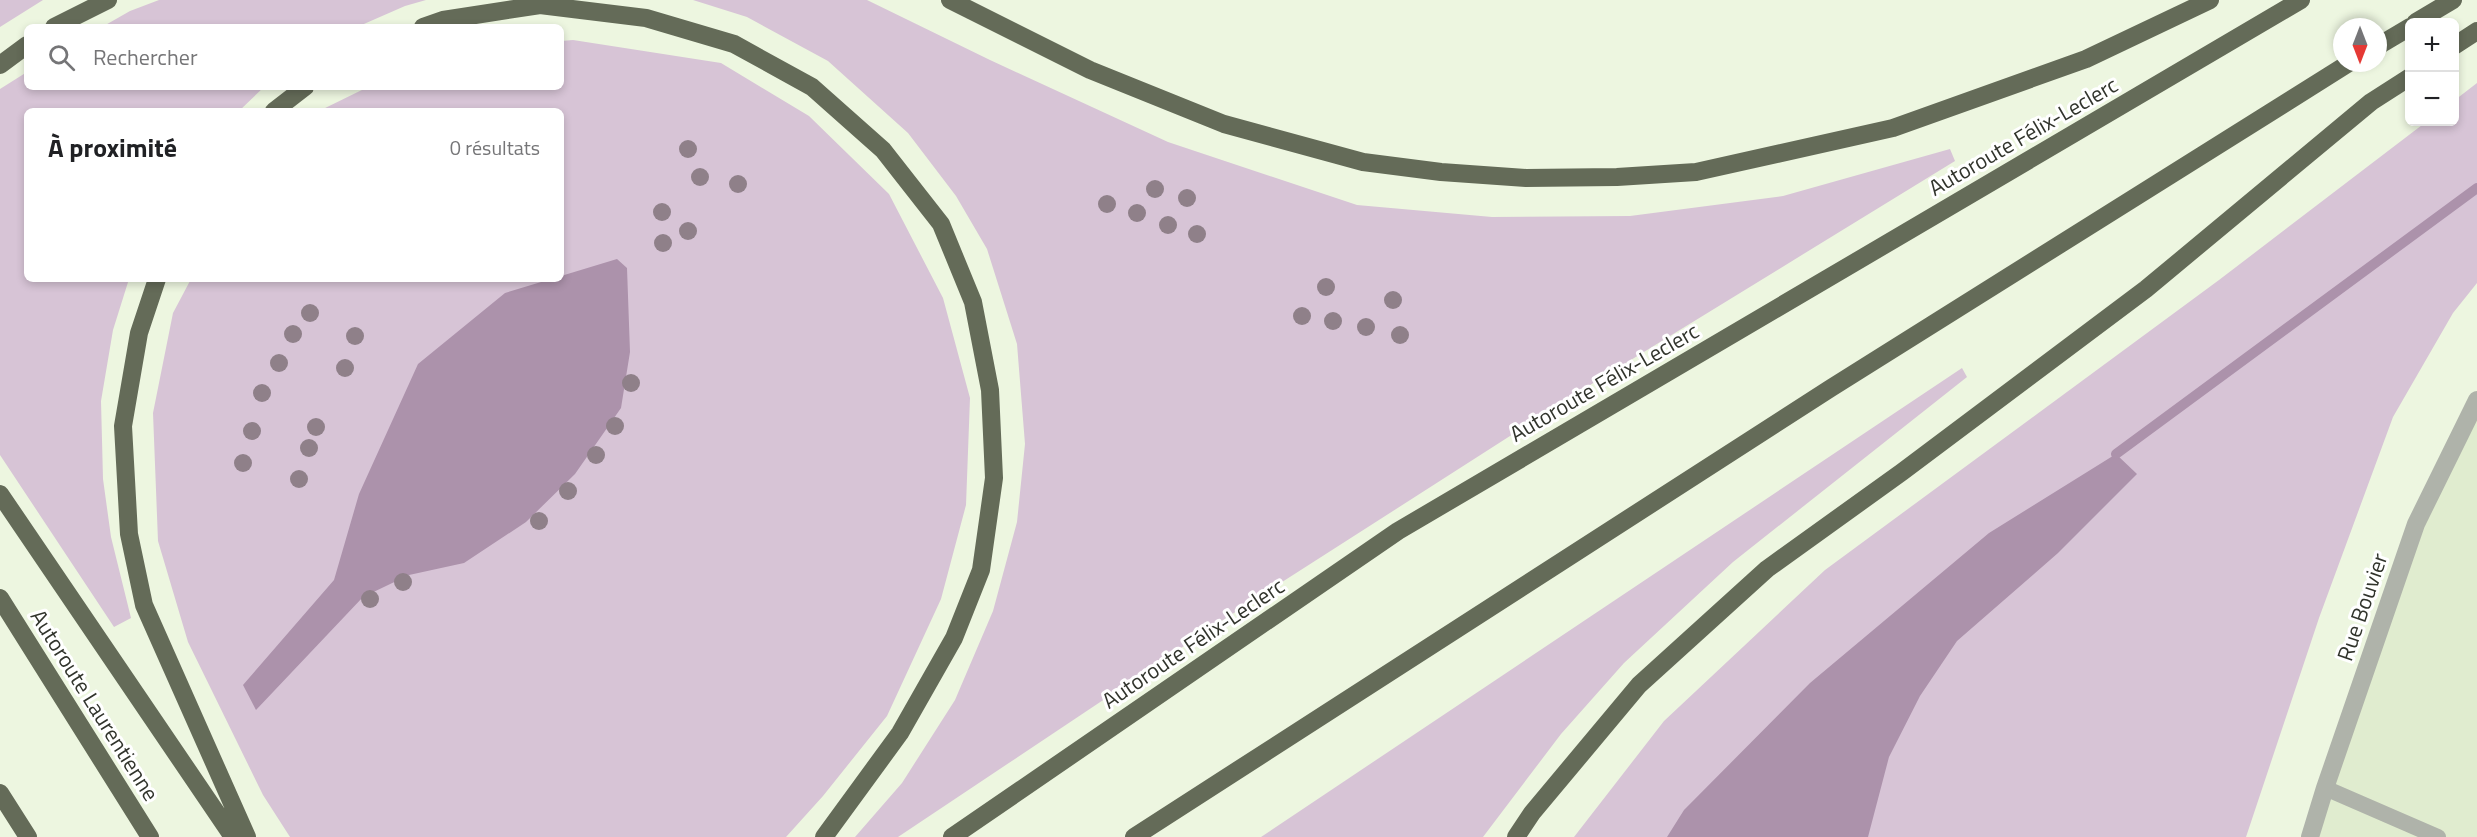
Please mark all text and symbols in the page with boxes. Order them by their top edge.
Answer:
north arrow [2333,18,2387,72]
map controls [2405,18,2459,126]
button: + [2405,18,2459,72]
search box [24,24,564,90]
text: Rechercher [93,40,198,74]
icon: search [45,41,78,74]
street label: Autoroute Félix-Leclerc [1922,68,2124,204]
button: − [2405,72,2459,126]
text: À proximité [48,128,177,167]
text: 0 résultats [450,132,540,163]
street label: Autoroute Félix-Leclerc [1503,314,1705,450]
street label: Rue Bouvier [2328,548,2396,666]
street label: Autoroute Félix-Leclerc [1095,569,1291,717]
street label: Autoroute Laurentienne [22,603,168,807]

